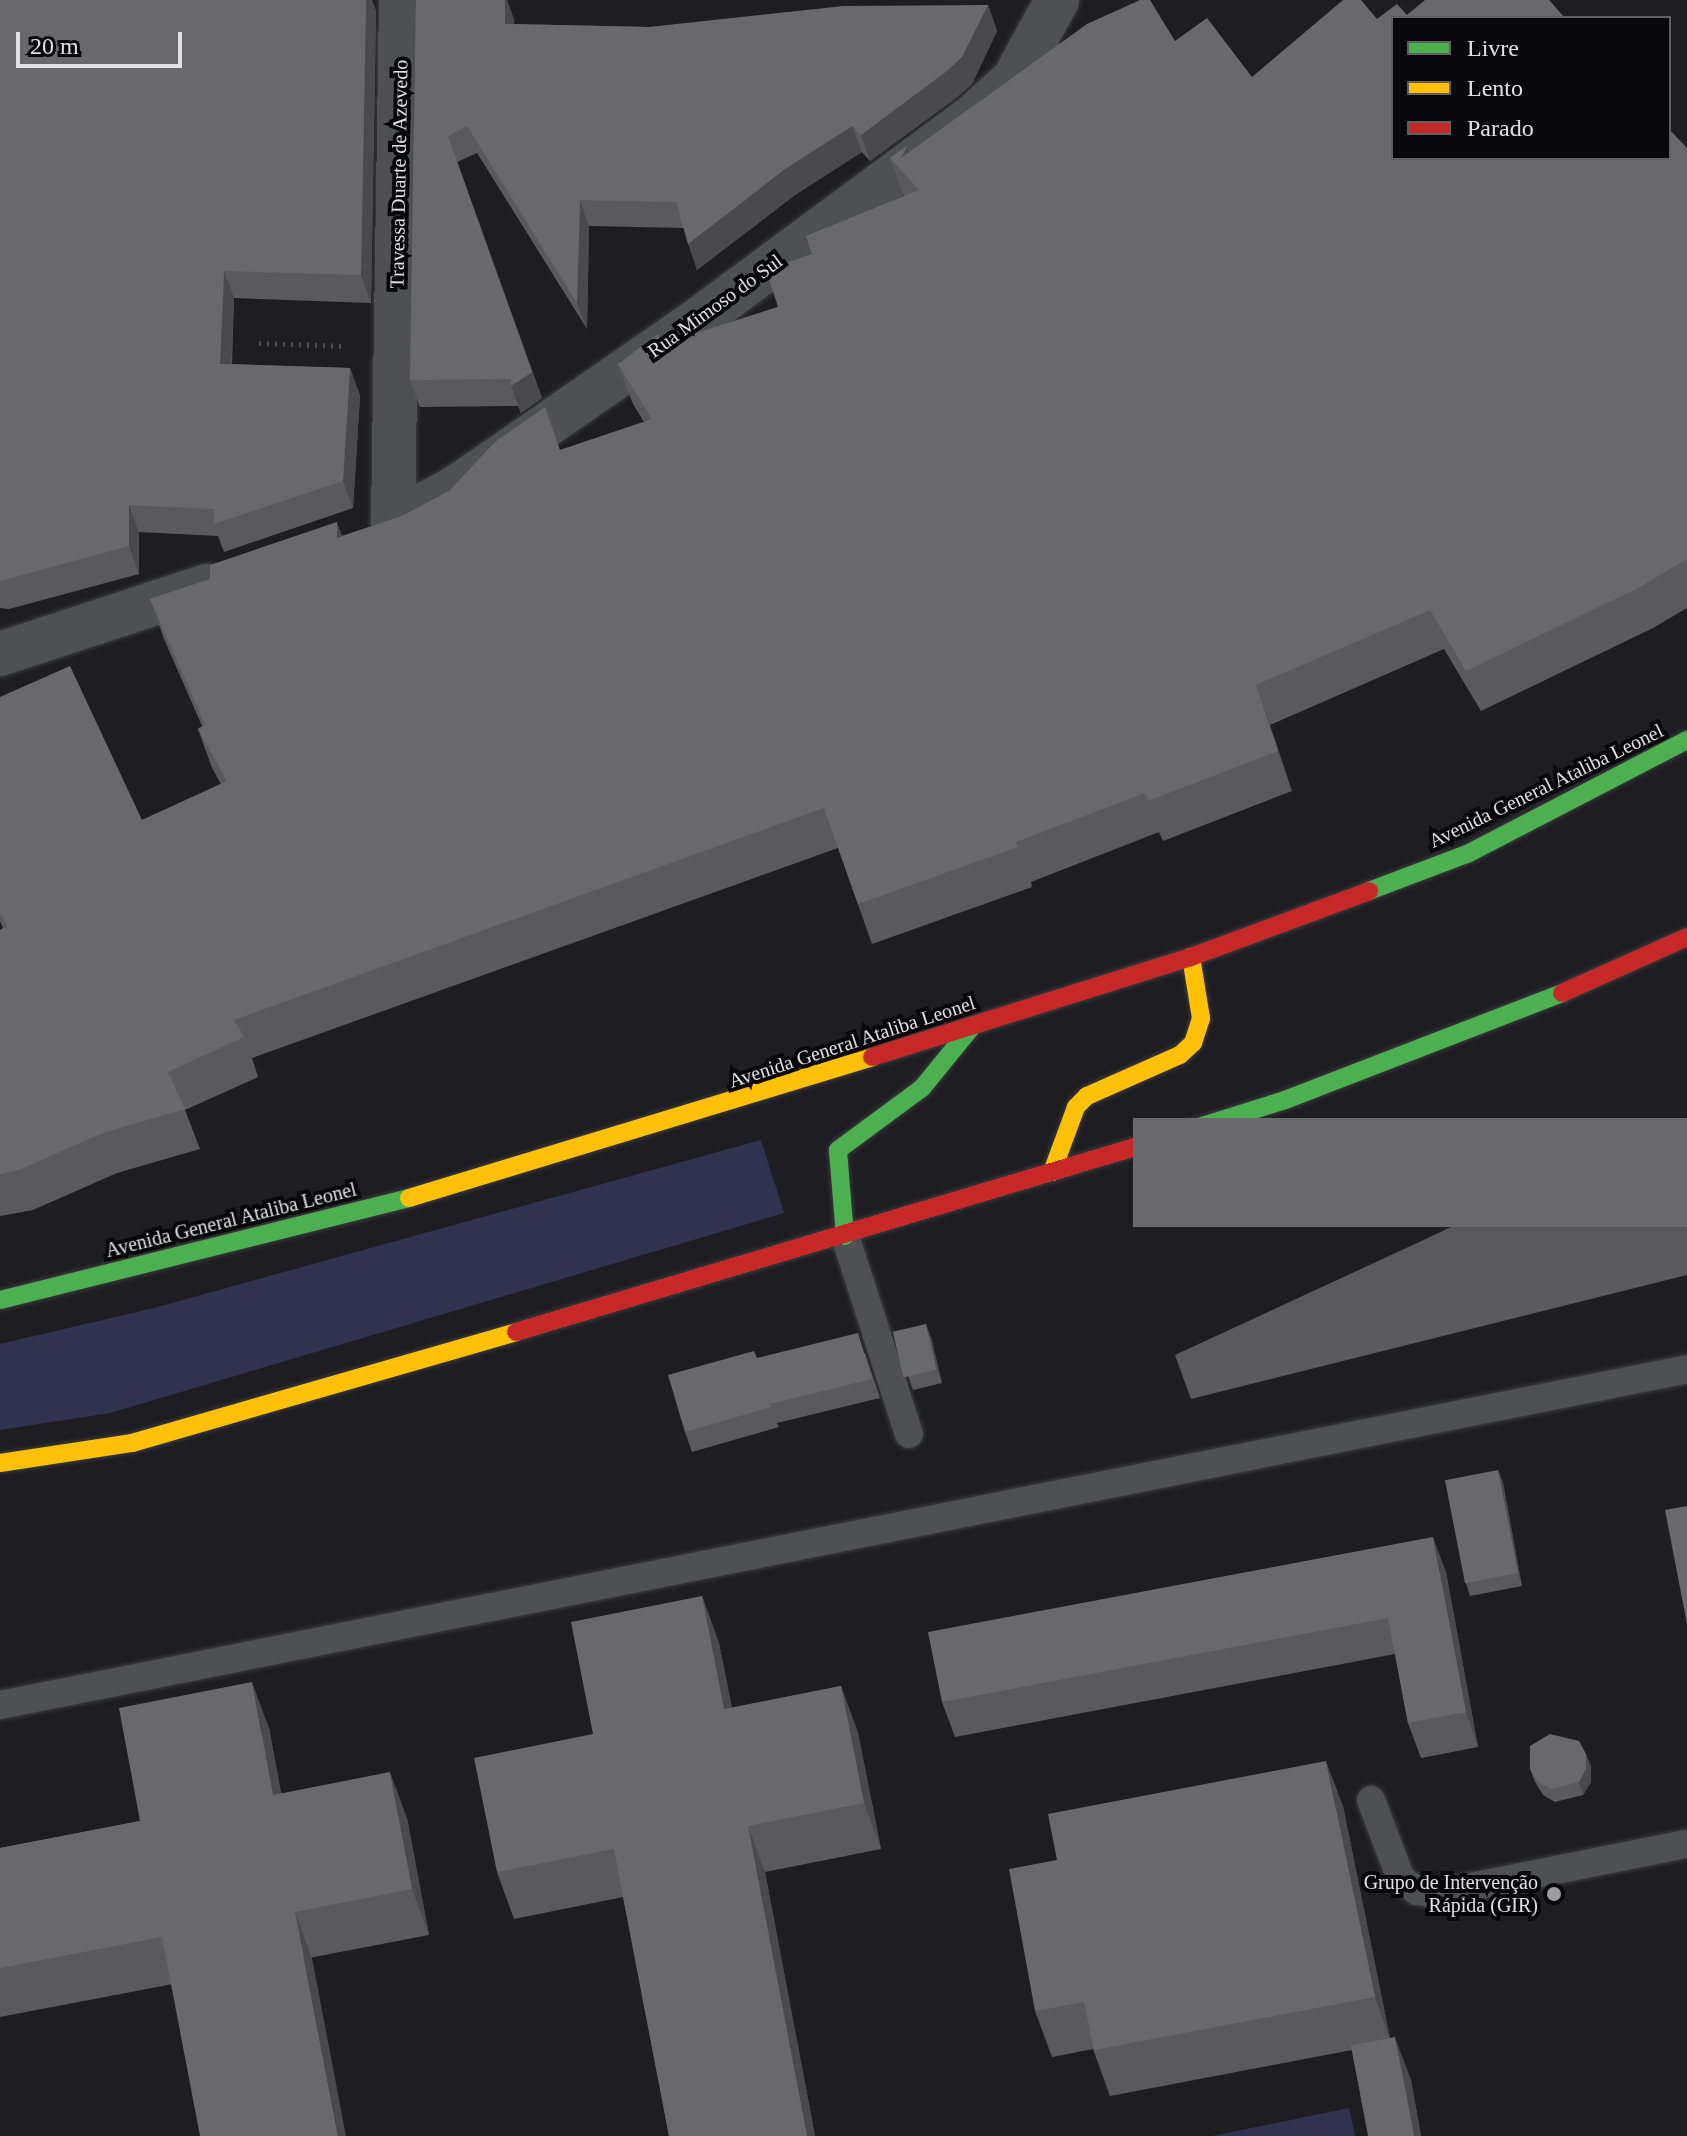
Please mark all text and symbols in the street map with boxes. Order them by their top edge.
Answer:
scale bar [20,16,186,66]
legend [1391,16,1671,160]
text: 20 m [30,33,79,59]
text: Livre [1467,35,1519,61]
street label: Travessa Duarte de Azevedo [385,59,413,289]
text: Lento [1467,75,1523,101]
text: Parado [1467,115,1534,141]
street label: Rua Mimoso do Sul [643,249,787,363]
street label: Avenida General Ataliba Leonel [1424,718,1668,854]
street label: Avenida General Ataliba Leonel [725,991,979,1093]
street label: Avenida General Ataliba Leonel [102,1177,360,1263]
place label: Grupo de Intervenção Rápida (GIR) [1364,1870,1538,1917]
marker: Grupo de Intervenção Rápida (GIR) [1545,1885,1563,1903]

